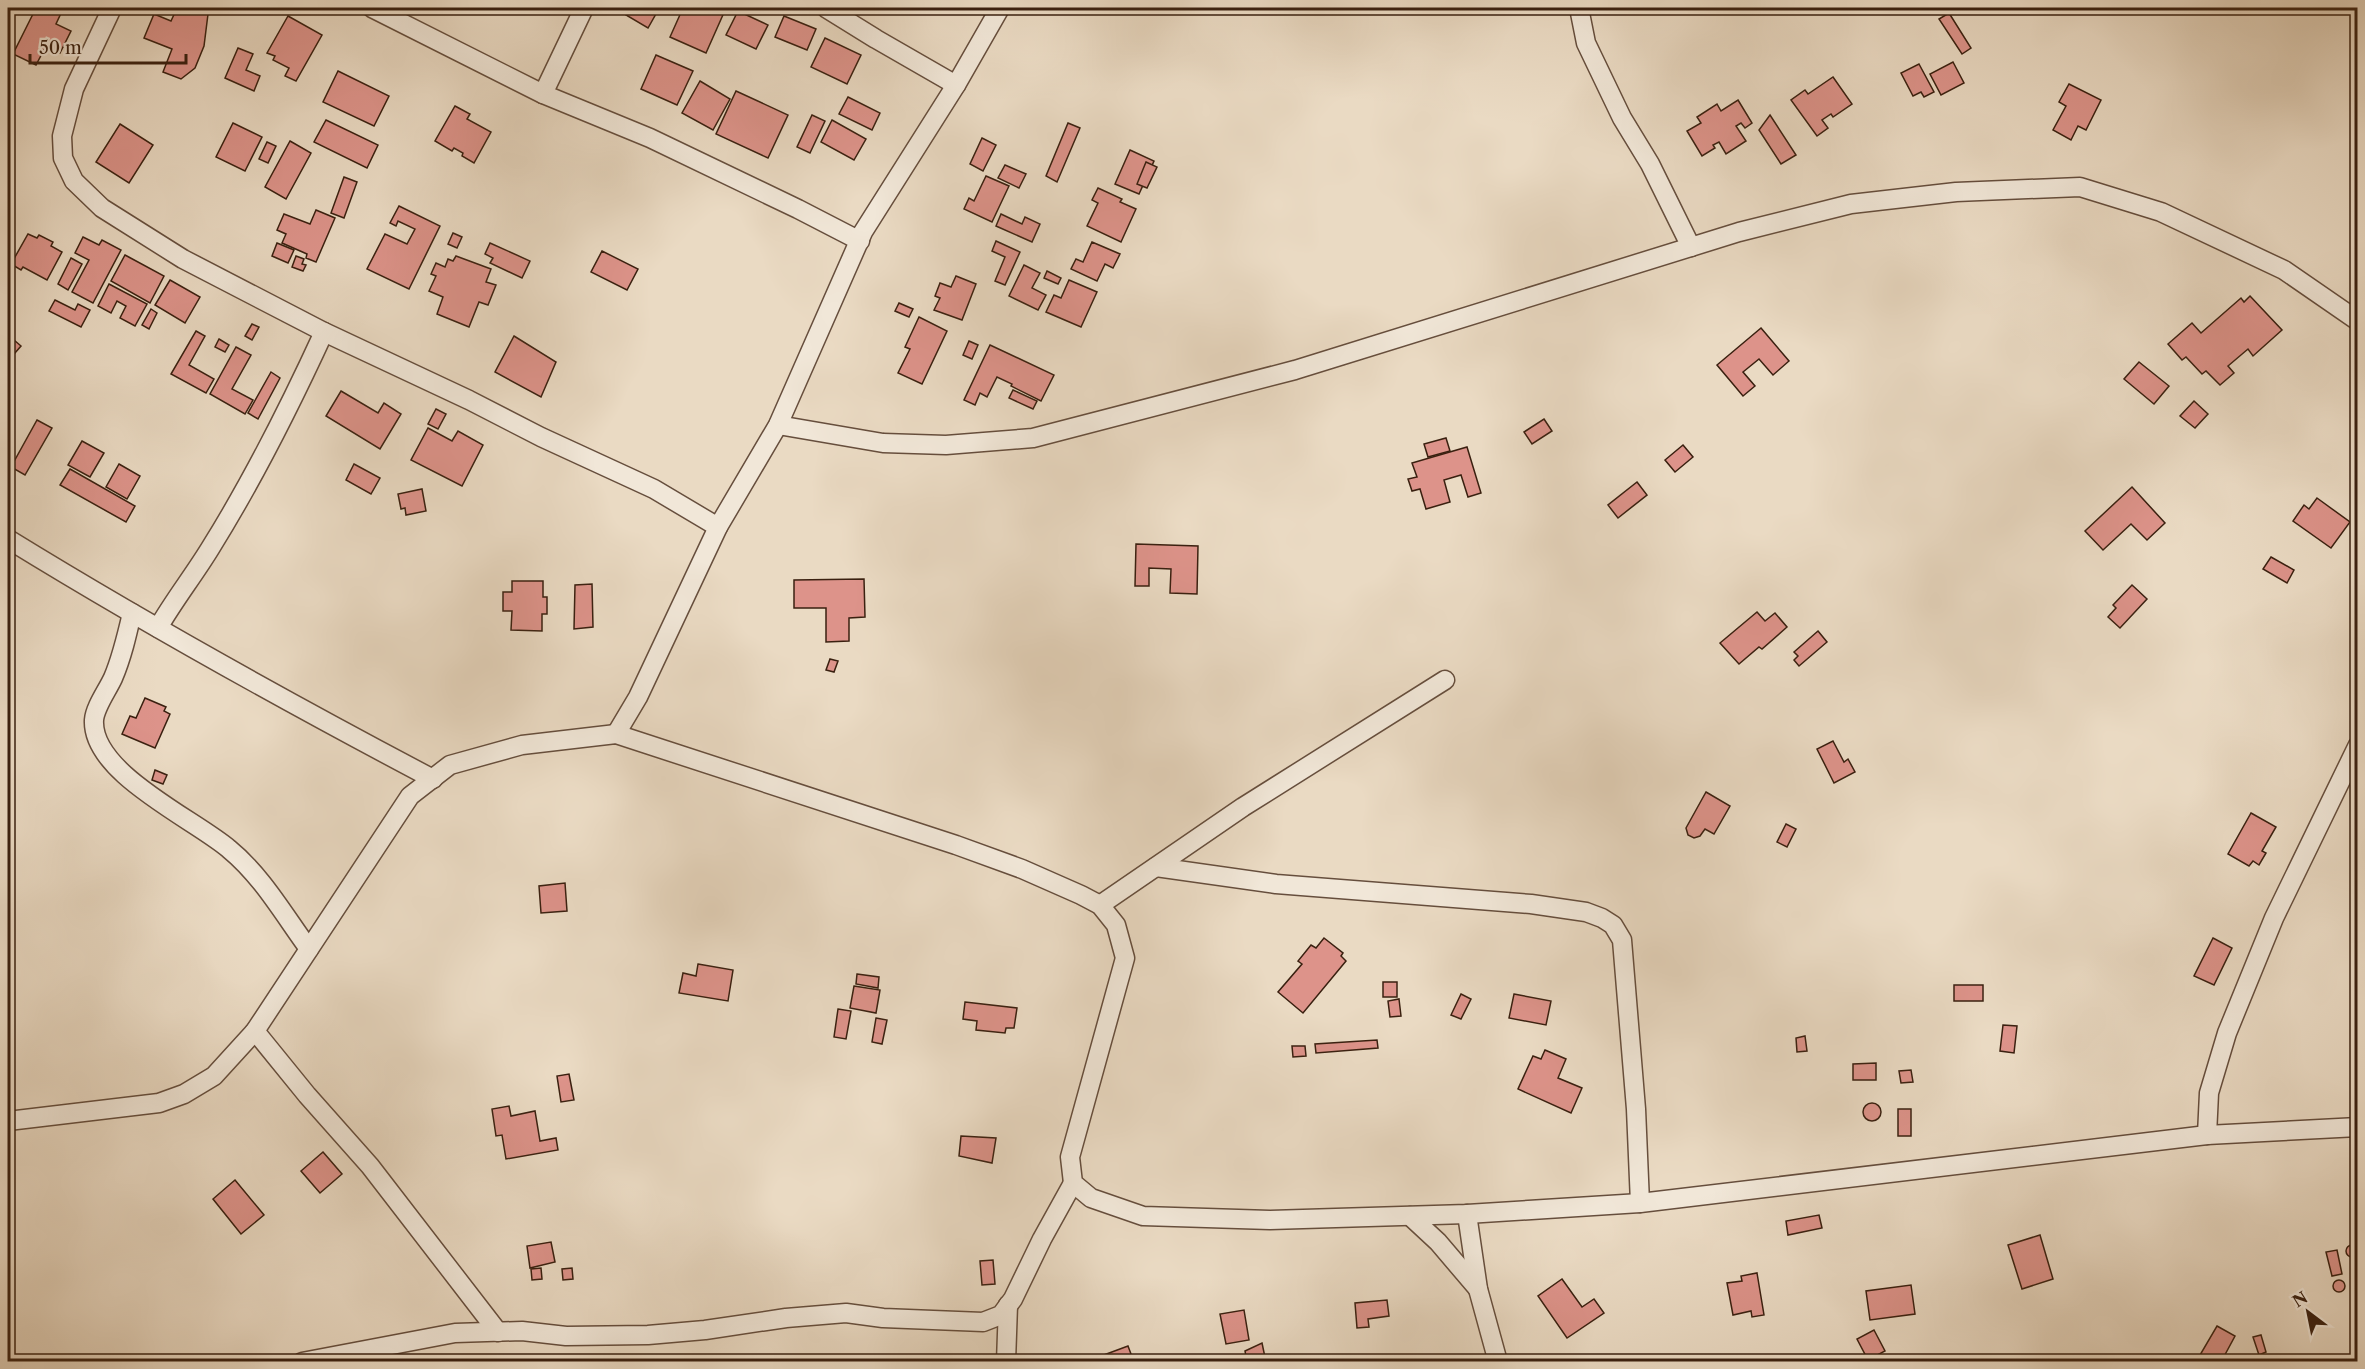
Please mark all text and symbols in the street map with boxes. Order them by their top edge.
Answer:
scale bar [30,27,186,65]
text: 50 m [39,37,82,59]
north arrow [2278,1282,2338,1342]
text: N [2289,1287,2311,1311]

